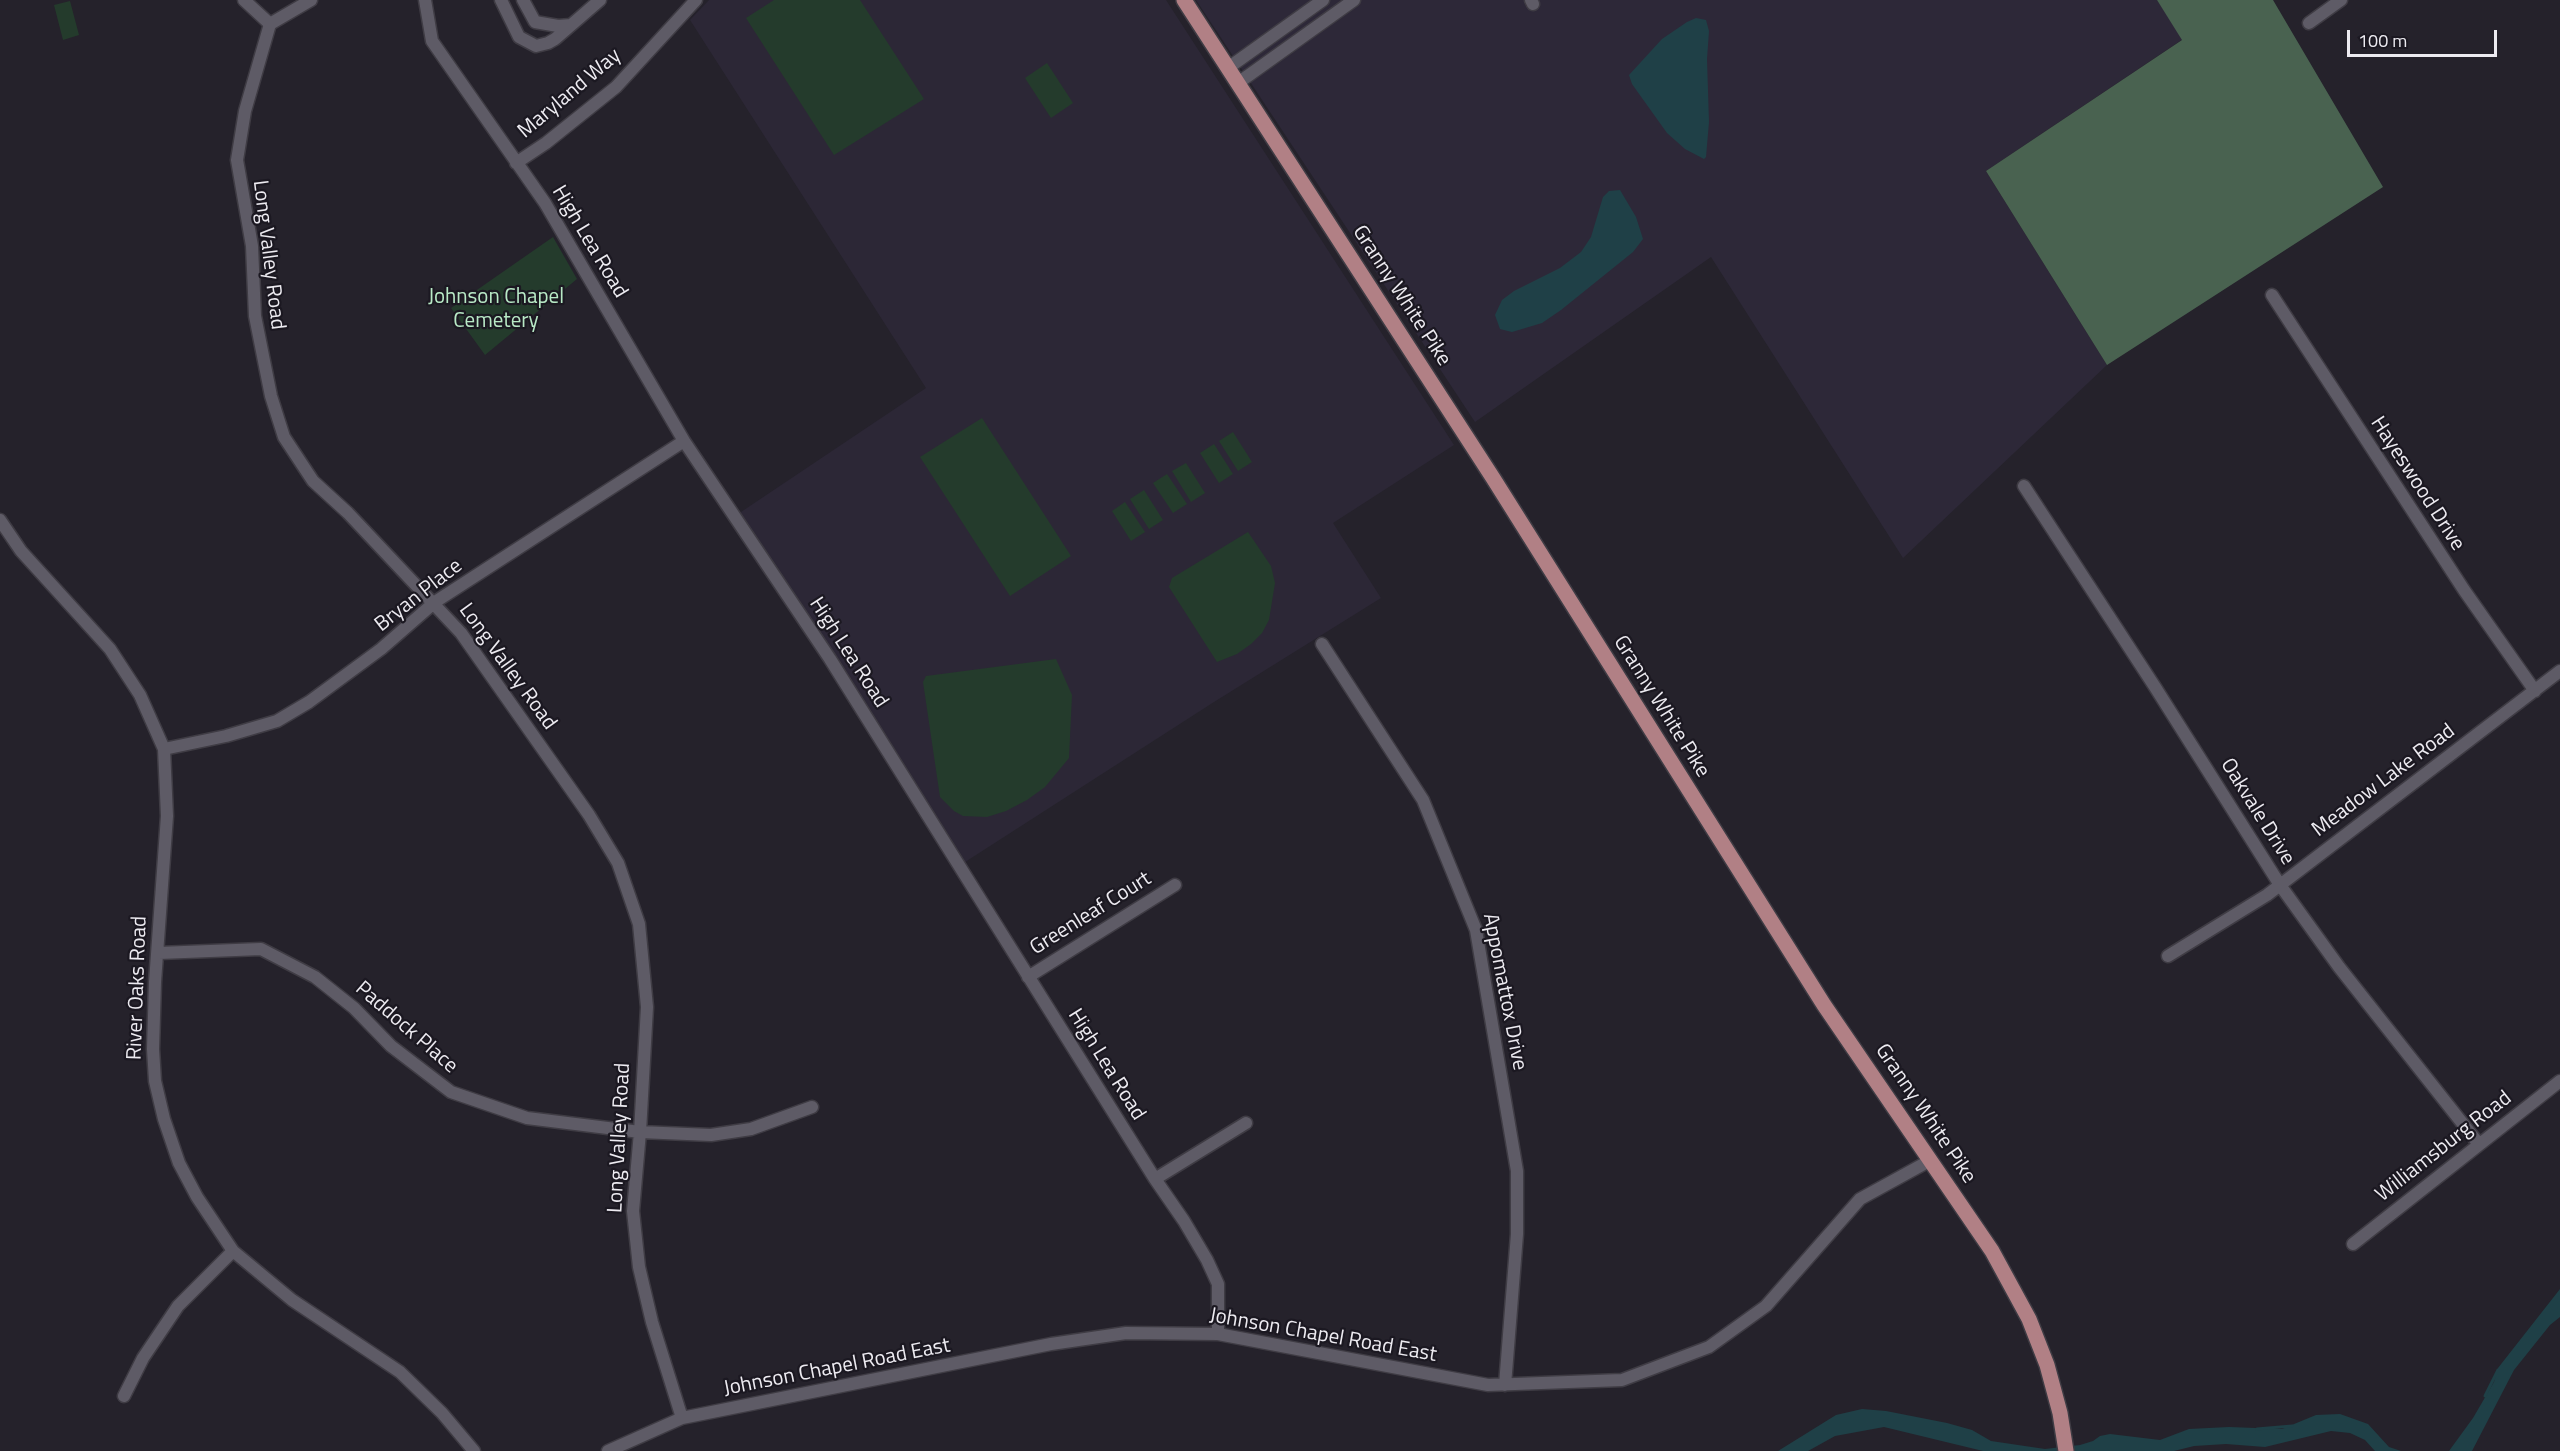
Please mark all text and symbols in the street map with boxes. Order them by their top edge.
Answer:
scale bar [2350,18,2500,56]
text: 100 m [2358,27,2407,54]
street label: Maryland Way [513,44,627,144]
street label: Long Valley Road [246,179,290,331]
street label: High Lea Road [546,181,632,303]
street label: Granny White Pike [1346,221,1456,371]
park label: Johnson Chapel Cemetery [428,285,564,335]
street label: Hayeswood Drive [2364,412,2470,556]
street label: Bryan Place [370,554,468,638]
street label: High Lea Road [803,593,893,713]
street label: Long Valley Road [453,599,561,735]
street label: Granny White Pike [1607,631,1715,783]
street label: Meadow Lake Road [2308,719,2460,843]
street label: Oakvale Drive [2214,754,2300,870]
street label: Greenleaf Court [1026,867,1156,961]
street label: Appomattox Drive [1476,911,1532,1073]
street label: River Oaks Road [123,915,153,1061]
street label: Paddock Place [350,977,462,1079]
street label: High Lea Road [1062,1005,1150,1125]
street label: Granny White Pike [1869,1040,1981,1188]
street label: Long Valley Road [603,1062,637,1214]
street label: Williamsburg Road [2371,1086,2517,1208]
street label: Johnson Chapel Road East [1208,1304,1438,1368]
street label: Johnson Chapel Road East [722,1334,952,1402]

